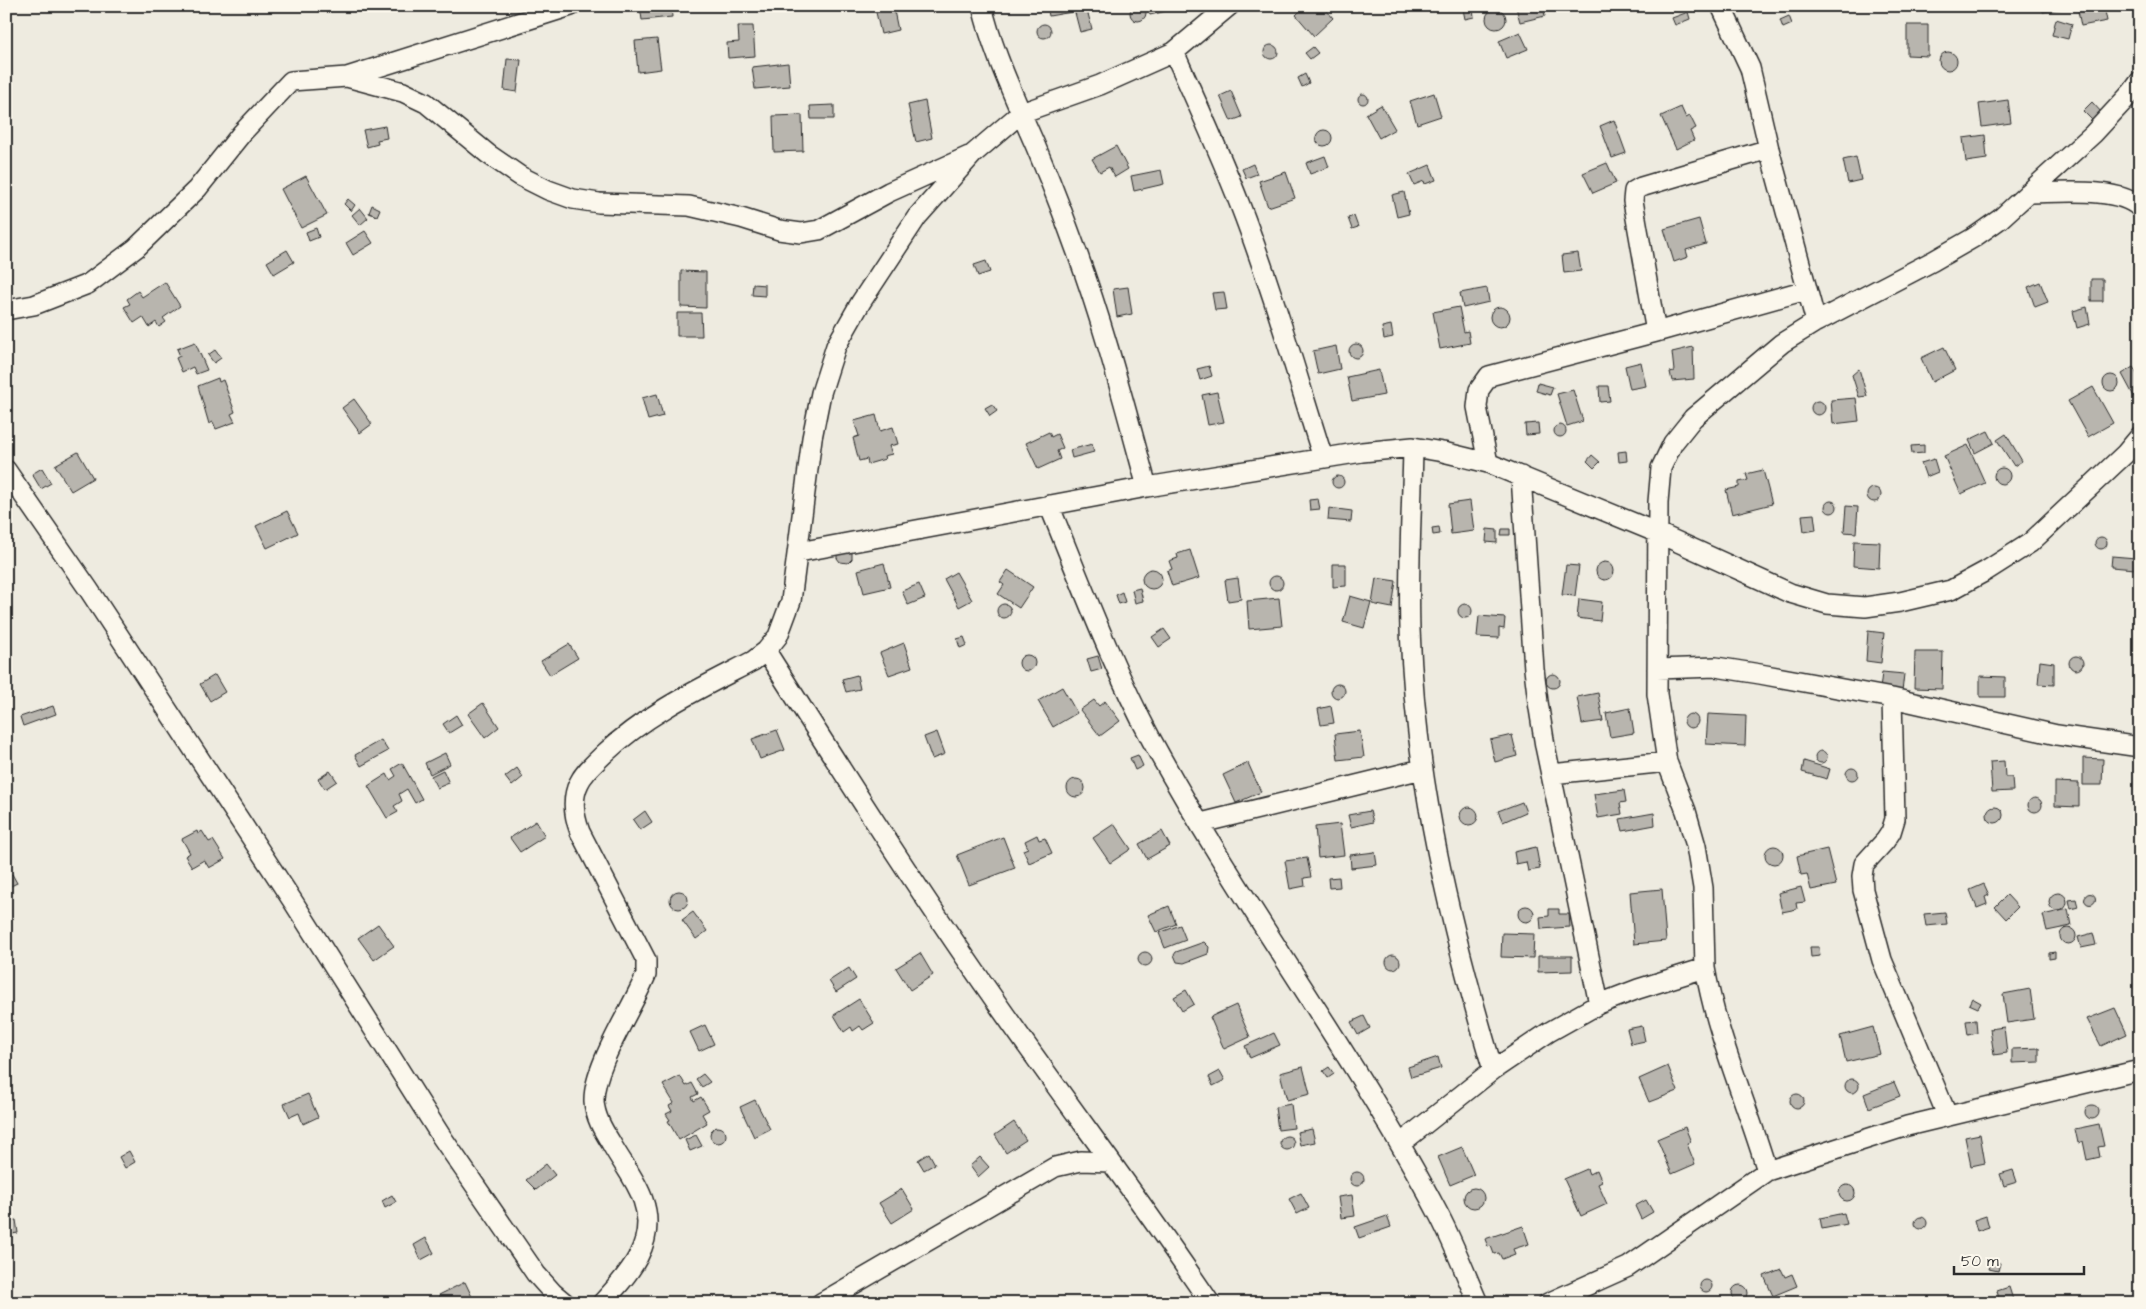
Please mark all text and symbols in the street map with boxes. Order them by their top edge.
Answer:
scale bar [1954,1244,2084,1276]
text: 50 m [1961,1251,1999,1272]

